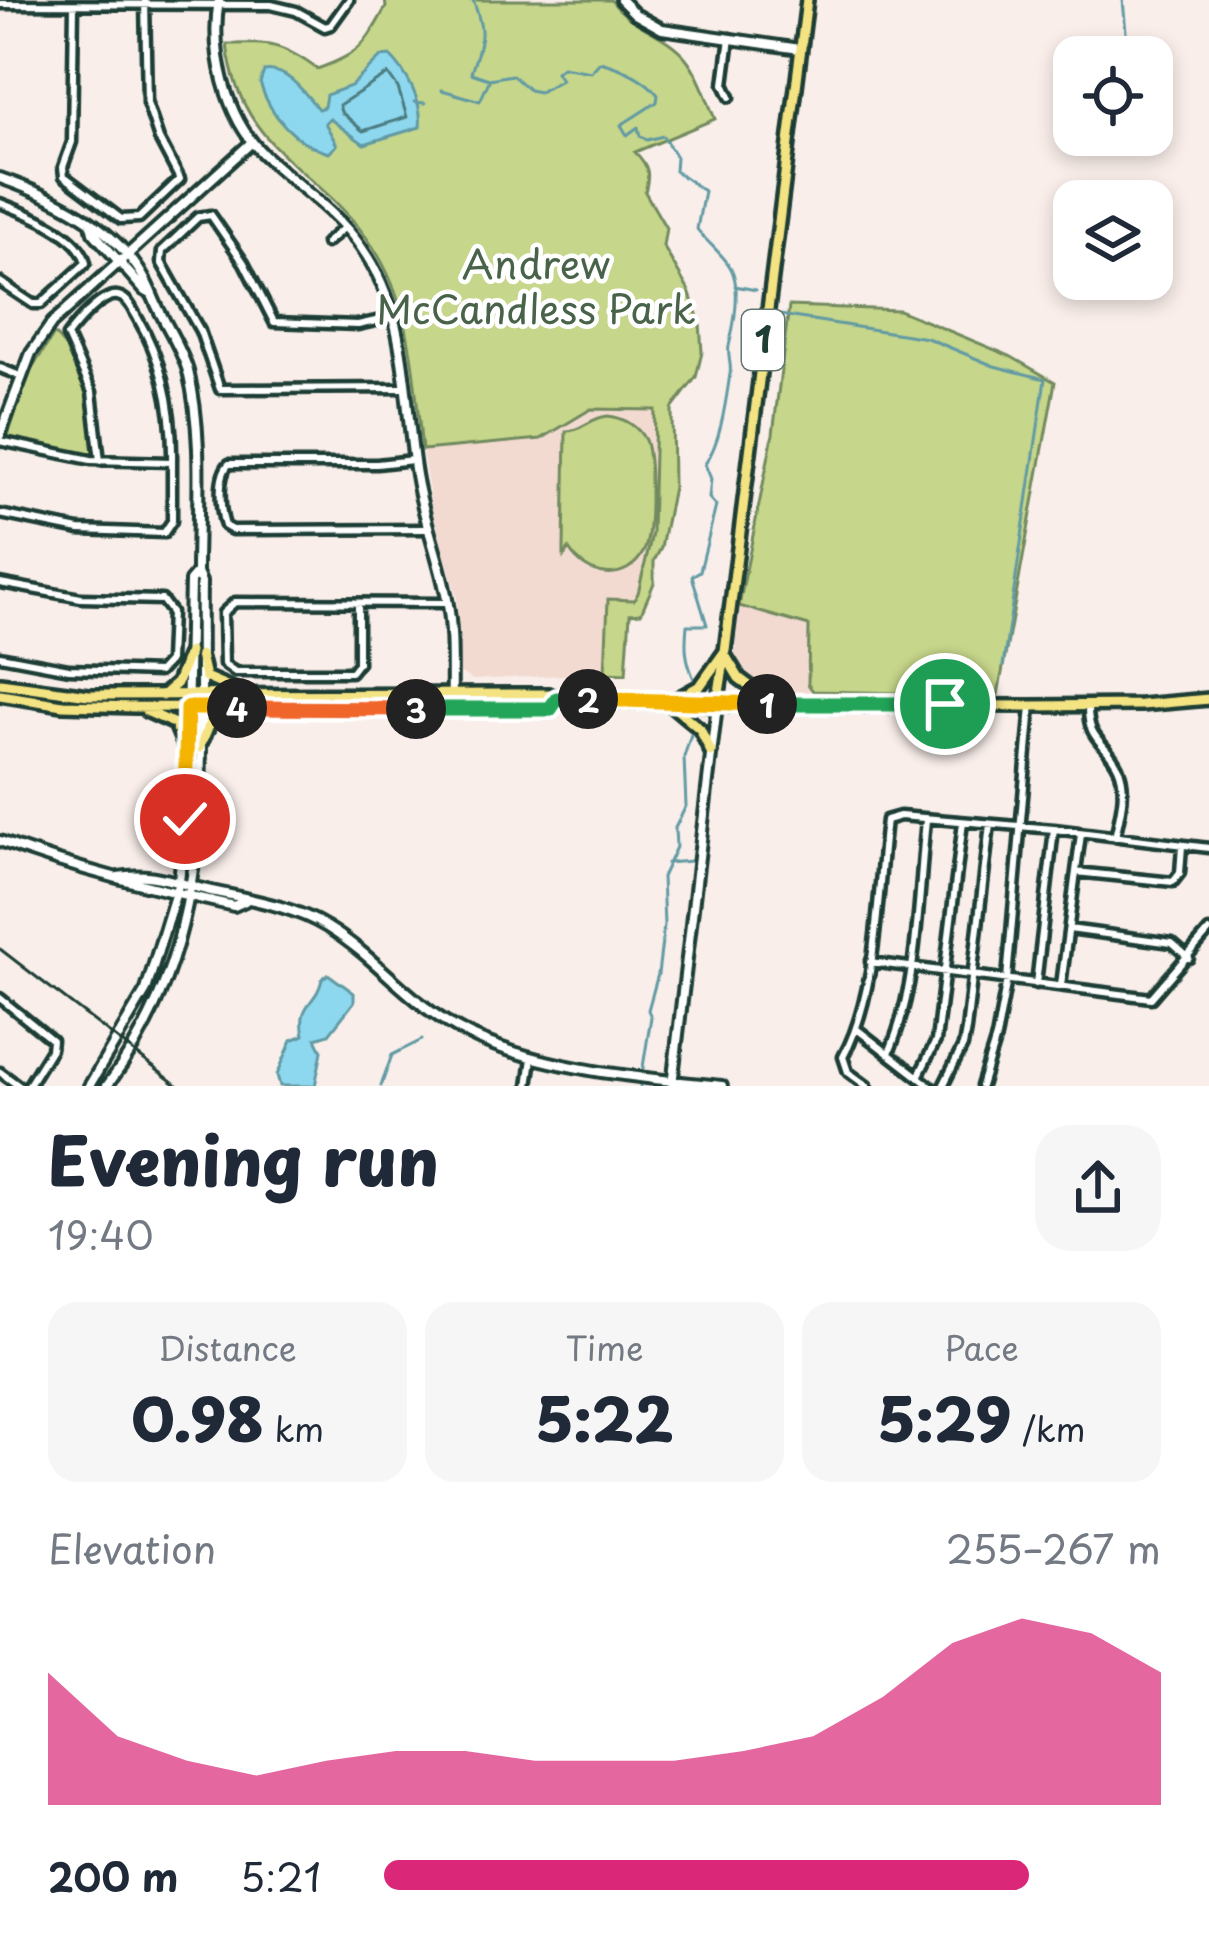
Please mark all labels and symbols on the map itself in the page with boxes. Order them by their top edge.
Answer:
park label: Andrew McCandless Park [376,233,696,337]
road number: 1 [742,310,784,370]
pin [894,653,996,755]
pin: 2 [558,669,618,729]
pin: 1 [737,674,797,734]
pin: 4 [207,678,267,738]
pin: 3 [386,679,446,739]
pin [134,768,236,870]

